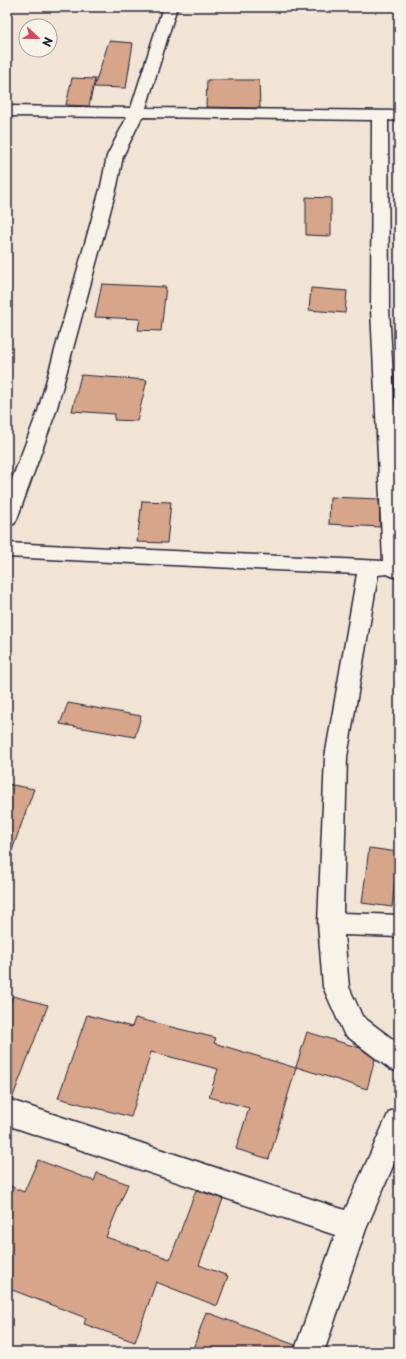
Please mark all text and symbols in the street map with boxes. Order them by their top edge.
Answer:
north arrow [18,18,58,58]
text: N [38,35,57,49]

